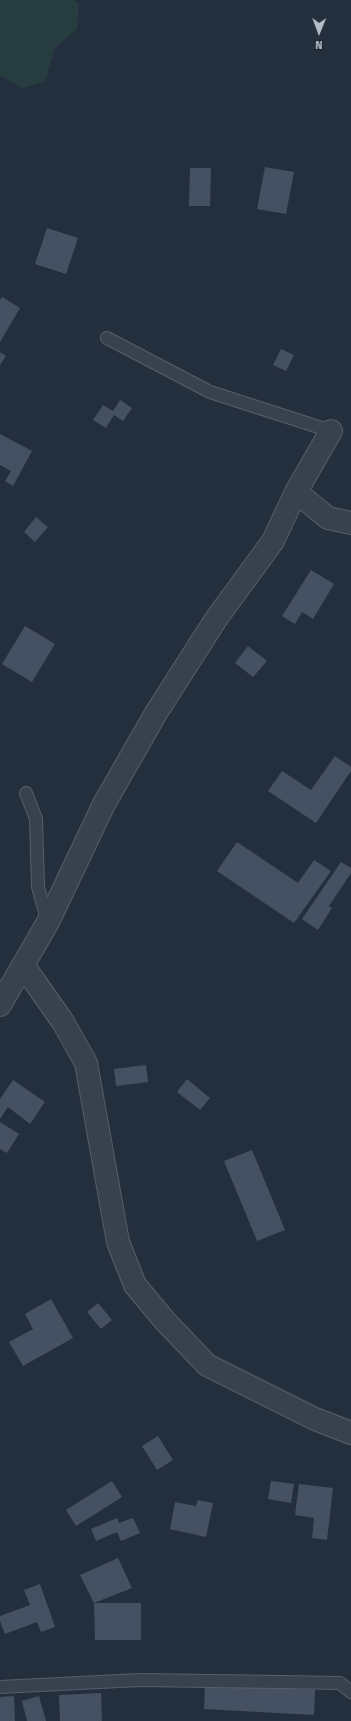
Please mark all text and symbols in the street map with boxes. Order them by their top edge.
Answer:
north arrow [299,12,339,52]
text: N [315,38,323,51]

